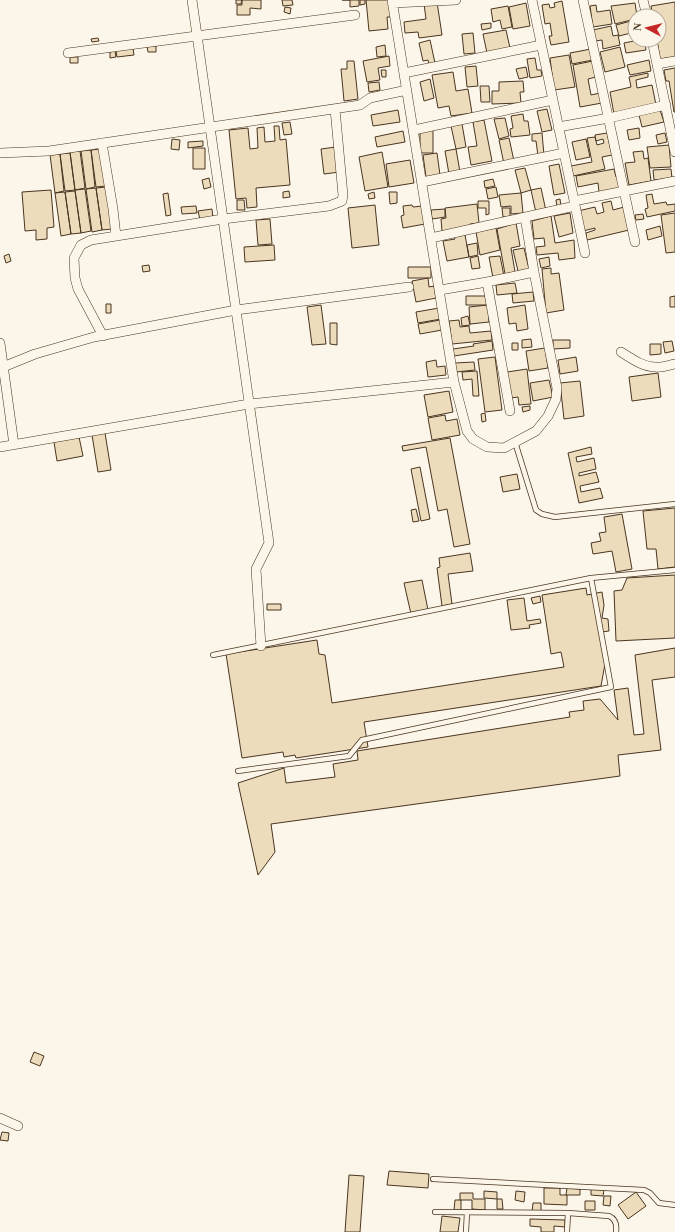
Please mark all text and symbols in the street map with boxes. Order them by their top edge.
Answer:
north arrow [627,8,667,48]
text: N [631,22,644,31]

